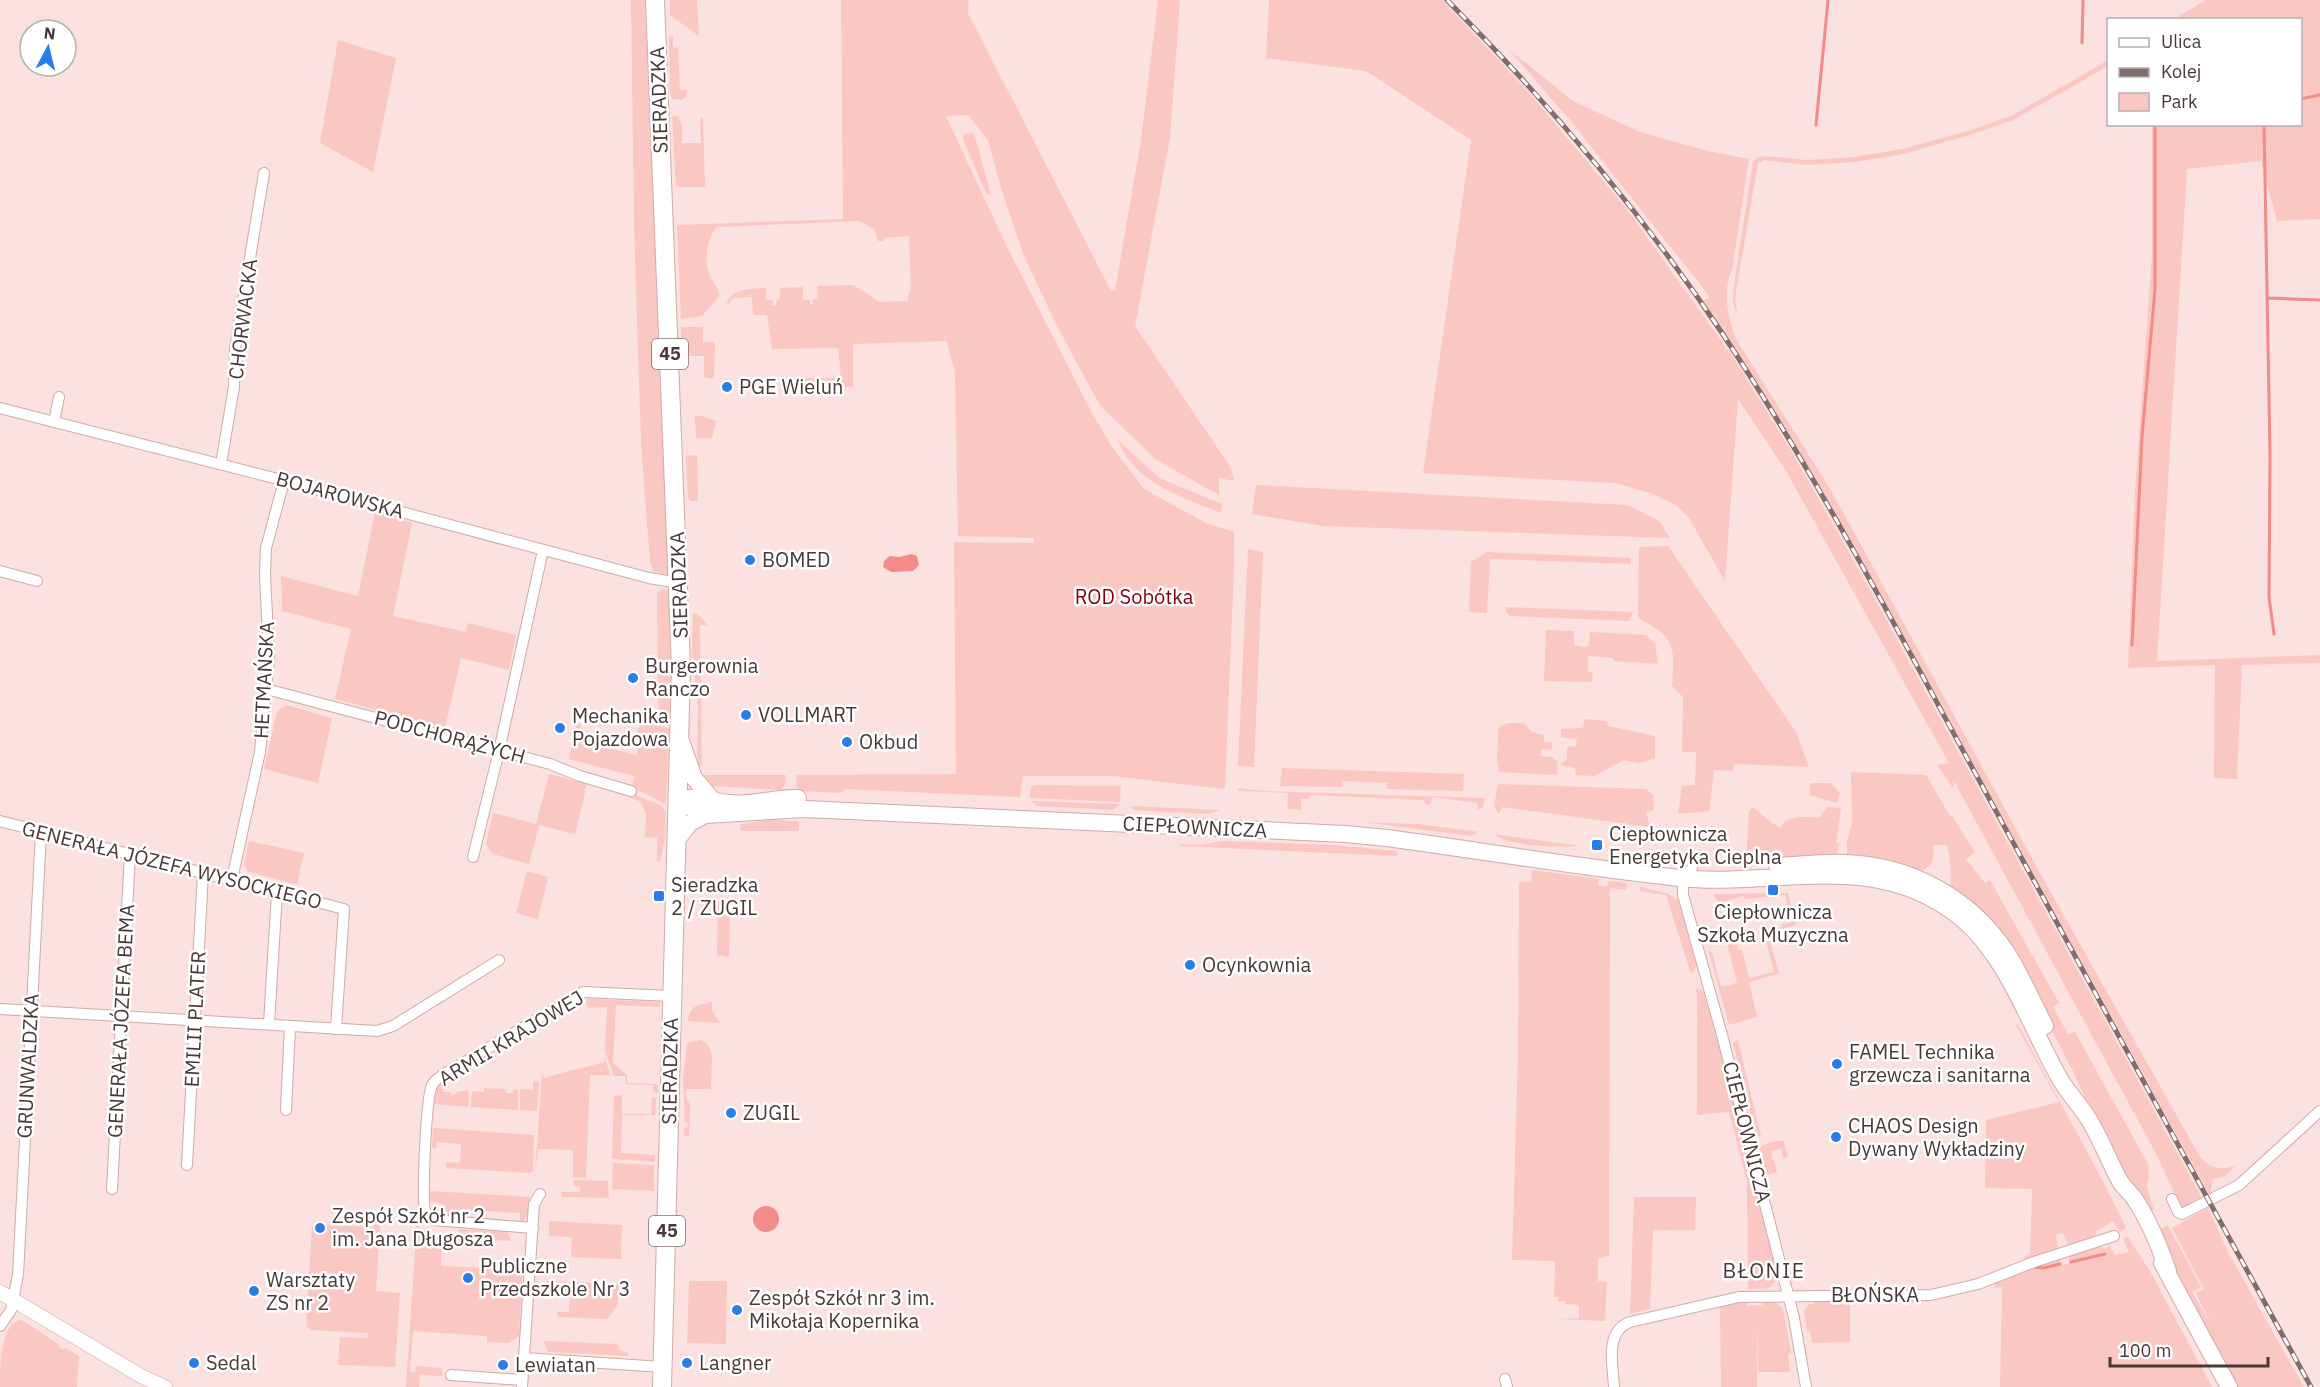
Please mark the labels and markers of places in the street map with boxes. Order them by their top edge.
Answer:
place label: PGE Wieluń [739,373,843,400]
marker: PGE Wieluń [720,380,734,394]
place label: BOMED [762,546,831,573]
marker: BOMED [743,553,757,567]
place label: Burgerownia Ranczo [645,652,759,702]
marker: Burgerownia Ranczo [626,671,640,685]
place label: VOLLMART [758,701,857,728]
place label: Mechanika Pojazdowa [572,702,669,752]
marker: VOLLMART [739,708,753,722]
marker: Mechanika Pojazdowa [553,721,567,735]
place label: Okbud [859,728,918,755]
marker: Okbud [840,735,854,749]
place label: Ciepłownicza Energetyka Cieplna [1609,820,1782,870]
marker: Ciepłownicza Energetyka Cieplna [1590,838,1604,852]
place label: Sieradzka 2 / ZUGIL [671,871,759,921]
marker: Ciepłownicza Szkoła Muzyczna [1766,883,1780,897]
marker: Sieradzka 2 / ZUGIL [652,889,666,903]
place label: Ciepłownicza Szkoła Muzyczna [1697,898,1849,948]
place label: Ocynkownia [1202,951,1312,978]
marker: Ocynkownia [1183,958,1197,972]
place label: FAMEL Technika grzewcza i sanitarna [1849,1038,2031,1088]
marker: FAMEL Technika grzewcza i sanitarna [1830,1057,1844,1071]
place label: ZUGIL [743,1099,800,1126]
marker: ZUGIL [724,1106,738,1120]
place label: CHAOS Design Dywany Wykładziny [1848,1112,2025,1162]
marker: CHAOS Design Dywany Wykładziny [1829,1130,1843,1144]
place label: Zespół Szkół nr 2 im. Jana Długosza [332,1202,494,1252]
marker: Zespół Szkół nr 2 im. Jana Długosza [313,1221,327,1235]
place label: Publiczne Przedszkole Nr 3 [480,1252,630,1302]
place label: Warsztaty ZS nr 2 [266,1266,355,1316]
marker: Publiczne Przedszkole Nr 3 [461,1271,475,1285]
marker: Warsztaty ZS nr 2 [247,1284,261,1298]
place label: Zespół Szkół nr 3 im. Mikołaja Kopernika [749,1284,935,1334]
marker: Zespół Szkół nr 3 im. Mikołaja Kopernika [730,1303,744,1317]
place label: Sedal [206,1349,256,1376]
place label: Langner [699,1349,771,1376]
place label: Lewiatan [515,1351,596,1378]
marker: Sedal [187,1356,201,1370]
marker: Langner [680,1356,694,1370]
marker: Lewiatan [496,1358,510,1372]

